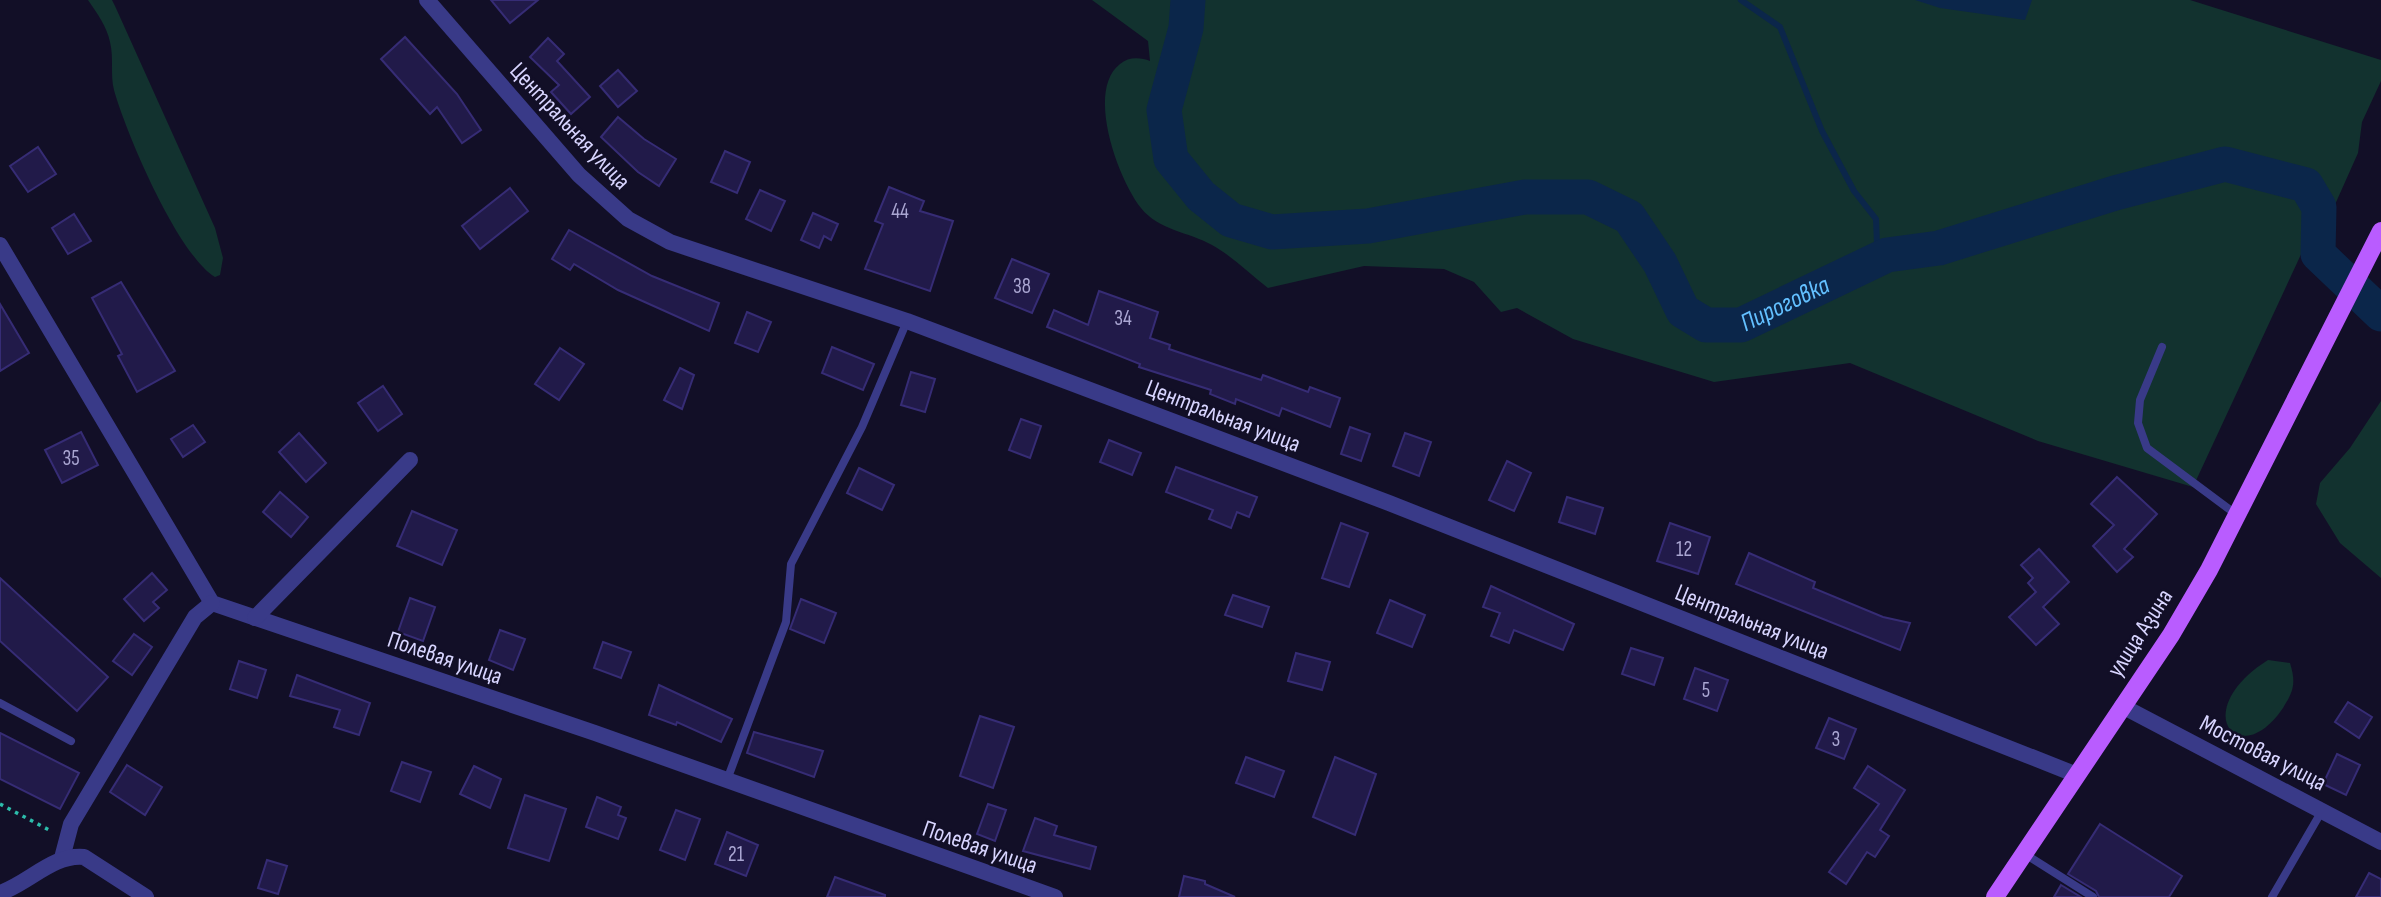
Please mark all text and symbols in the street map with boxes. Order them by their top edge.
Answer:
street label: Центральная улица [504,56,636,196]
house number: 44 [891,199,909,224]
water label: Пироговка [1735,269,1835,338]
house number: 38 [1013,274,1031,299]
house number: 34 [1114,306,1132,331]
street label: Центральная улица [1142,373,1304,459]
house number: 35 [62,446,80,471]
house number: 12 [1676,537,1692,562]
street label: Центральная улица [1671,578,1833,666]
street label: улица Азина [2101,584,2179,682]
street label: Полевая улица [384,625,506,691]
house number: 5 [1702,678,1710,703]
street label: Мостовая улица [2195,709,2331,797]
house number: 3 [1832,727,1840,752]
street label: Полевая улица [919,814,1041,880]
house number: 21 [728,842,745,867]

